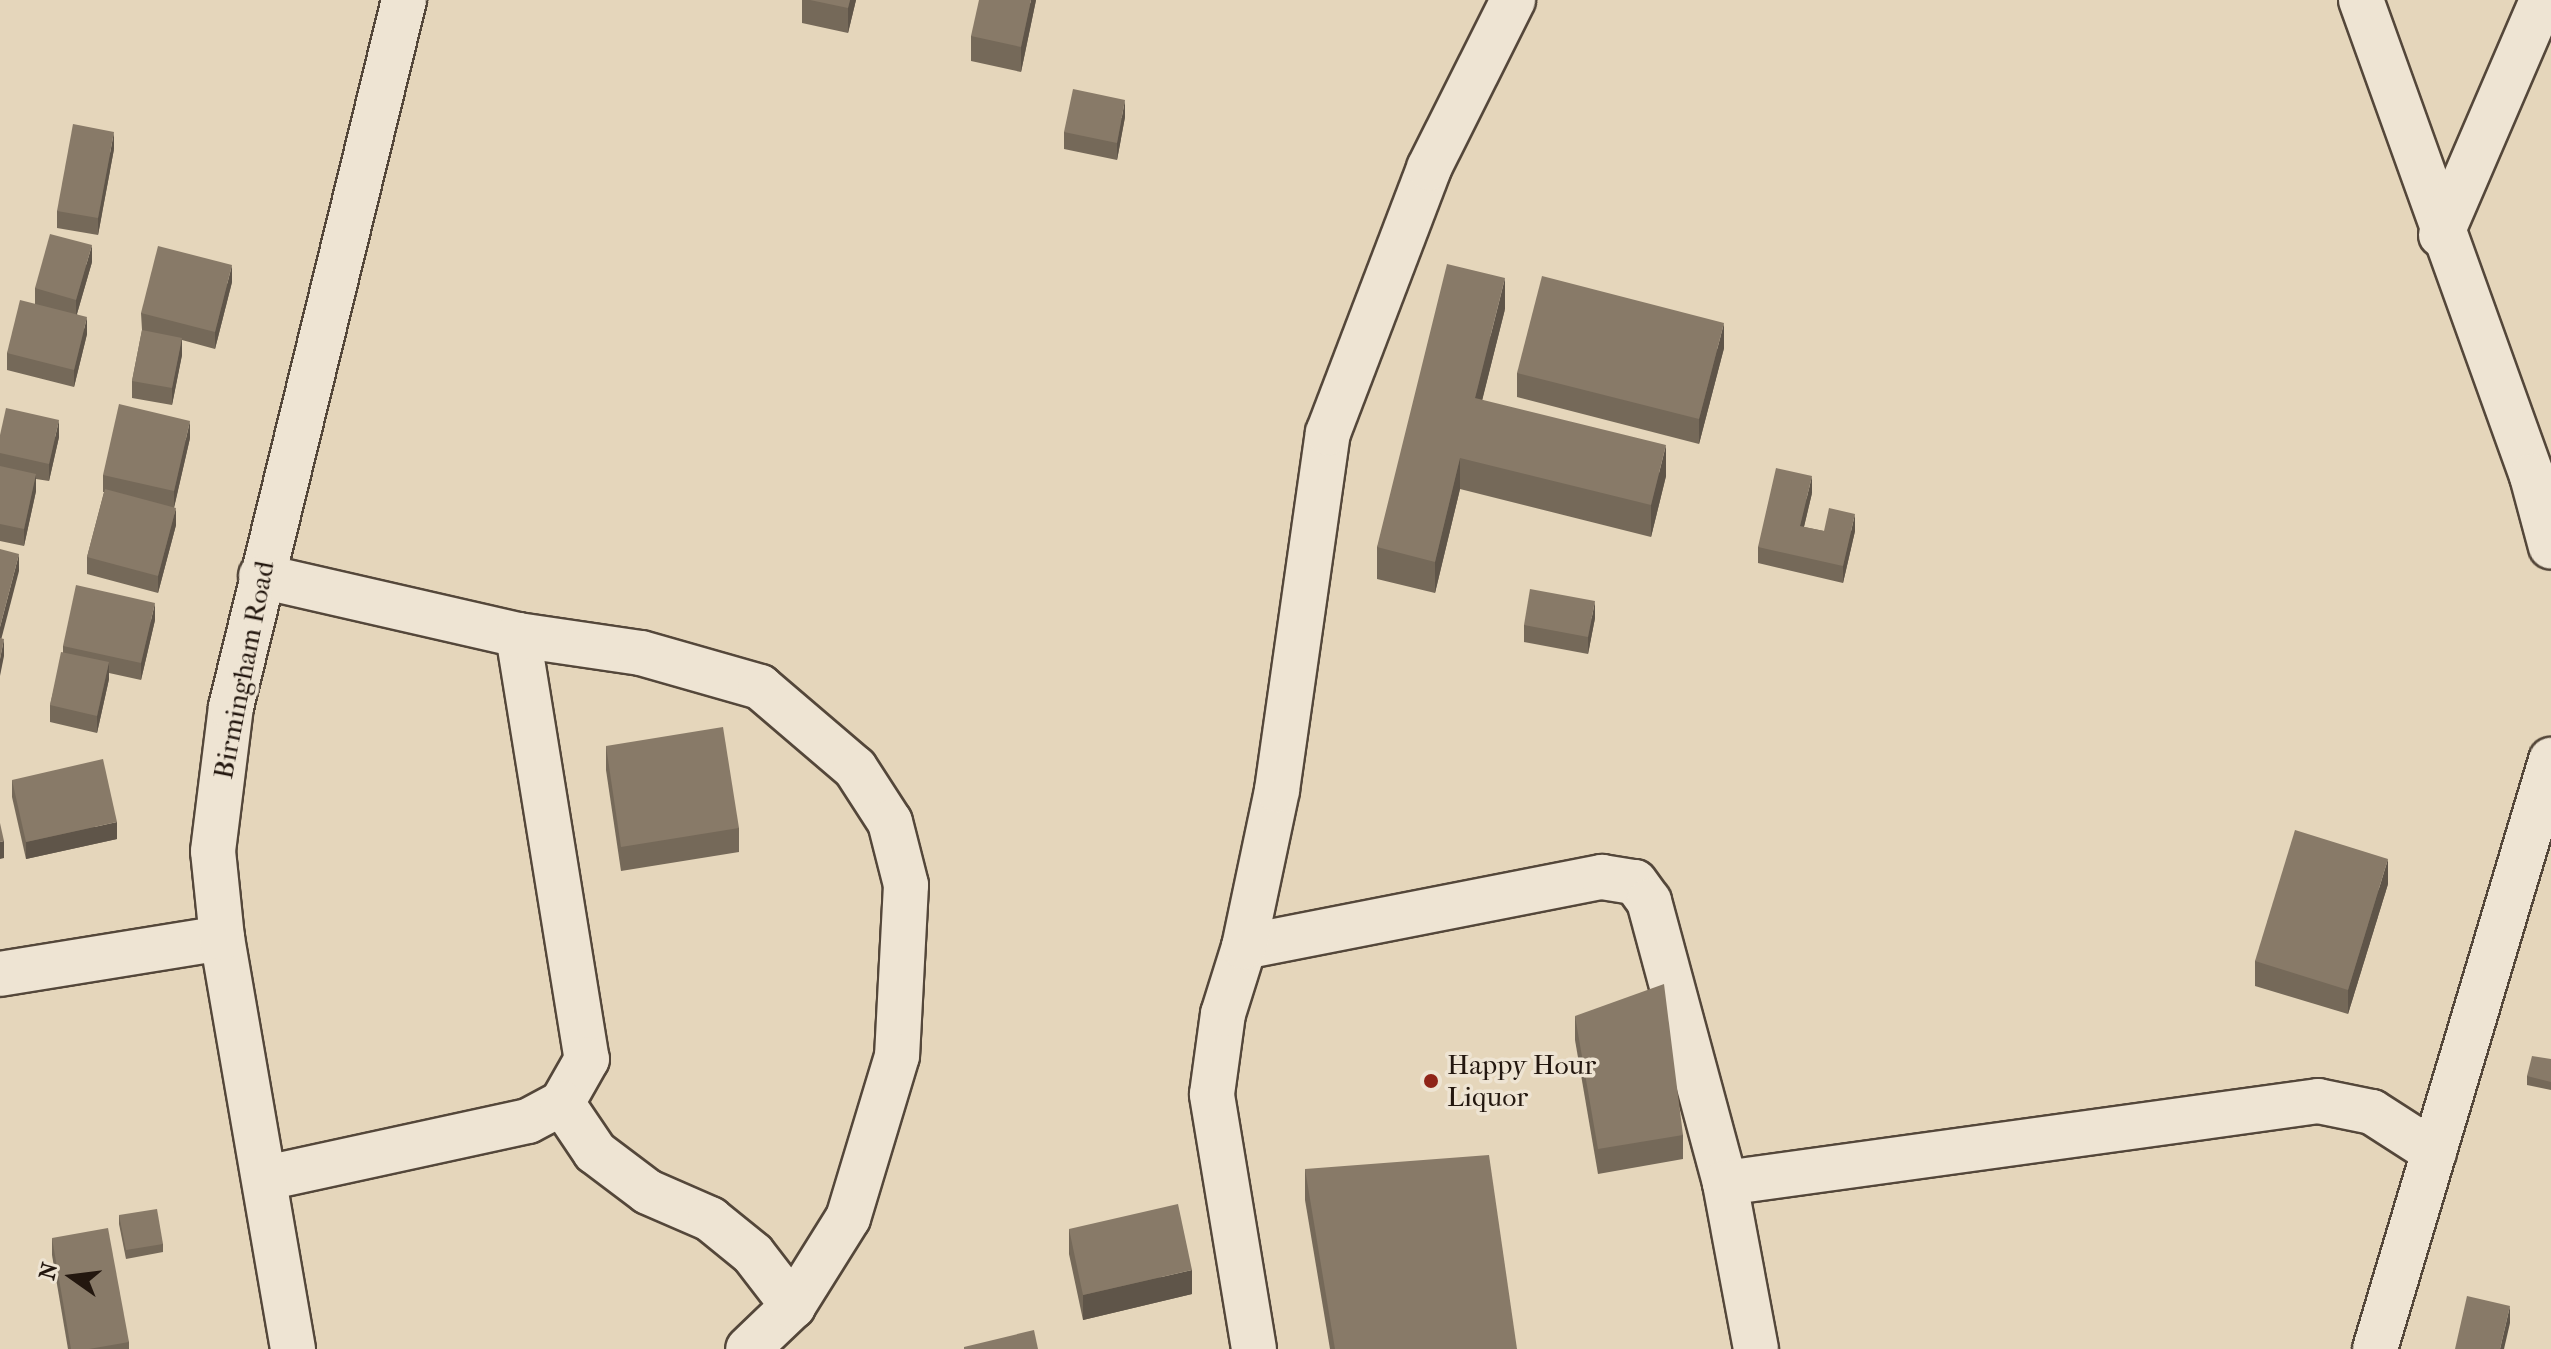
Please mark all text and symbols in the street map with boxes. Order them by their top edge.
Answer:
street label: Birmingham Road [206,558,282,782]
place label: Happy Hour Liquor [1447,1048,1596,1114]
marker: Happy Hour Liquor [1422,1072,1440,1090]
north arrow [32,1237,112,1317]
text: N [34,1260,63,1282]

